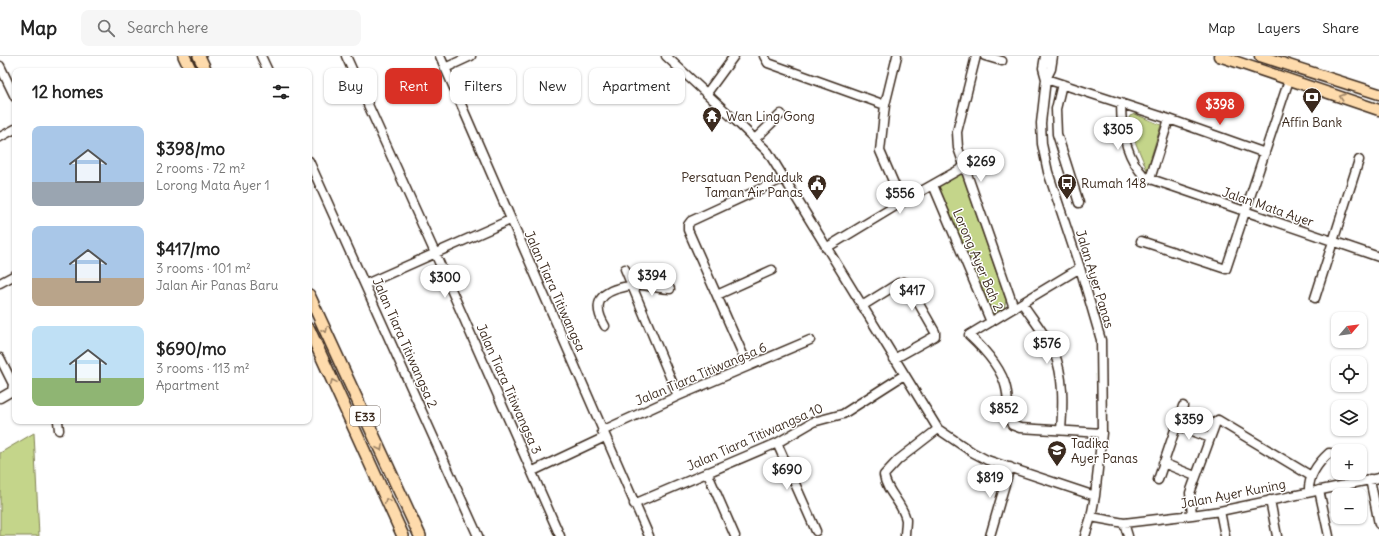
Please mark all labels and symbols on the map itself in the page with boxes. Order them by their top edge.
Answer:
bank icon: Affin Bank [1301,86,1323,114]
pin: $398 [1196,92,1244,126]
one-way arrow [1339,94,1346,102]
temple icon: Wan Ling Gong [701,105,723,133]
place label: Wan Ling Gong [726,108,815,125]
place label: Affin Bank [1282,114,1343,131]
pin: $305 [1094,117,1142,151]
pin: $269 [957,149,1005,183]
place label: Persatuan Penduduk Taman Air Panas [681,169,803,201]
bus stop icon: Rumah 148 [1056,172,1078,200]
public building icon: Persatuan Penduduk Taman Air Panas [806,173,828,201]
place label: Rumah 148 [1081,175,1146,192]
pin: $556 [876,181,924,215]
street label: Jalan Mata Ayer [1220,183,1317,231]
street label: Lorong Ayer Bah 2 [949,206,1007,314]
street label: Jalan Tiara Titiwangsa [521,228,589,354]
street label: Jalan Ayer Panas [1072,228,1118,330]
pin: $394 [628,263,676,297]
pin: $300 [421,265,469,299]
street label: Jalan Tiara Titiwangsa 2 [369,275,441,411]
pin: $417 [888,278,936,312]
north arrow [1331,312,1367,348]
street label: Jalan Tiara Titiwangsa 3 [473,321,545,457]
one-way arrow [320,326,328,334]
pin: $576 [1023,331,1071,365]
street label: Jalan Tiara Titiwangsa 6 [633,339,769,409]
one-way arrow [330,379,338,387]
pin: $852 [980,396,1028,430]
street label: Jalan Tiara Titiwangsa 10 [684,399,826,475]
road number: E33 [350,406,380,426]
pin: $359 [1165,407,1213,441]
place label: Tadika Ayer Panas [1071,435,1138,467]
school or university icon: Tadika Ayer Panas [1046,439,1068,467]
one-way arrow [375,444,383,452]
pin: $690 [763,457,811,491]
pin: $819 [966,465,1014,499]
street label: Jalan Ayer Kuning [1179,475,1287,513]
one-way arrow [384,497,392,505]

